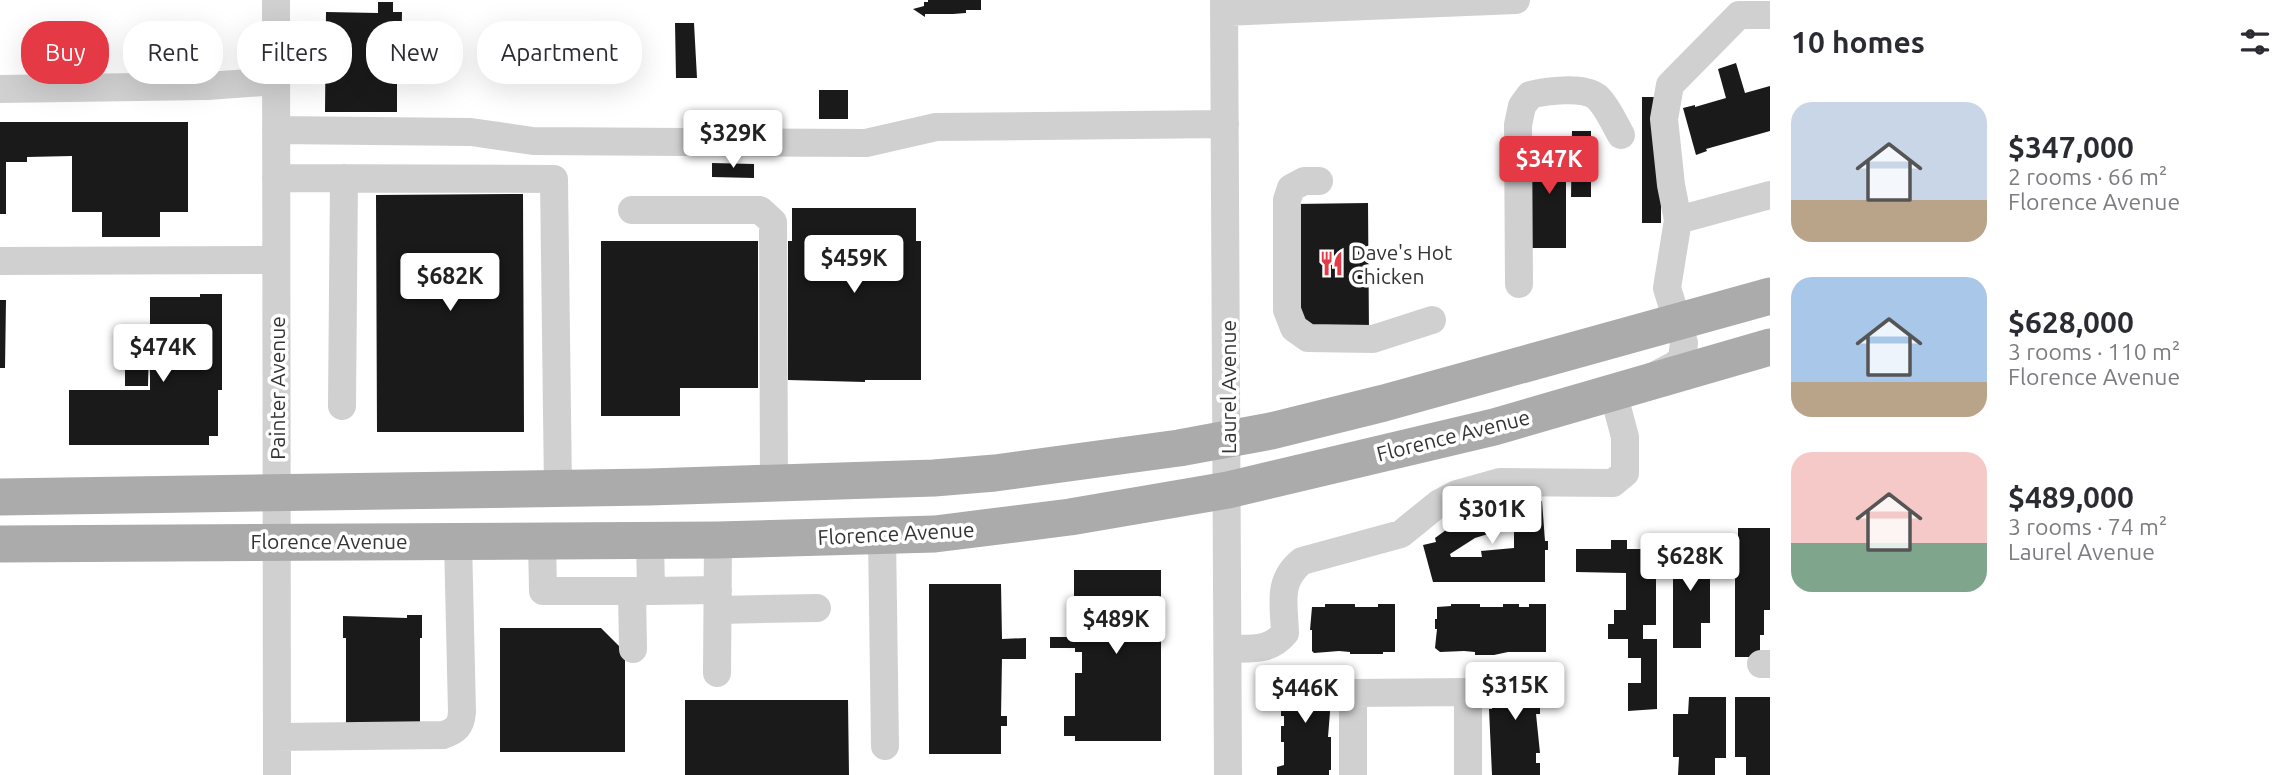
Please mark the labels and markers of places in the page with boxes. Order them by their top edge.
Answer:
pin: $329K [684,110,782,170]
pin: $347K [1500,136,1598,196]
pin: $459K [805,236,903,295]
place label: Dave's Hot Chicken [1351,240,1452,288]
restaurant icon: Dave's Hot Chicken [1317,250,1345,278]
pin: $682K [401,254,499,313]
pin: $474K [114,324,212,384]
pin: $301K [1443,486,1541,546]
pin: $628K [1641,534,1739,593]
pin: $489K [1067,596,1165,656]
pin: $315K [1466,662,1564,722]
pin: $446K [1256,666,1354,725]

